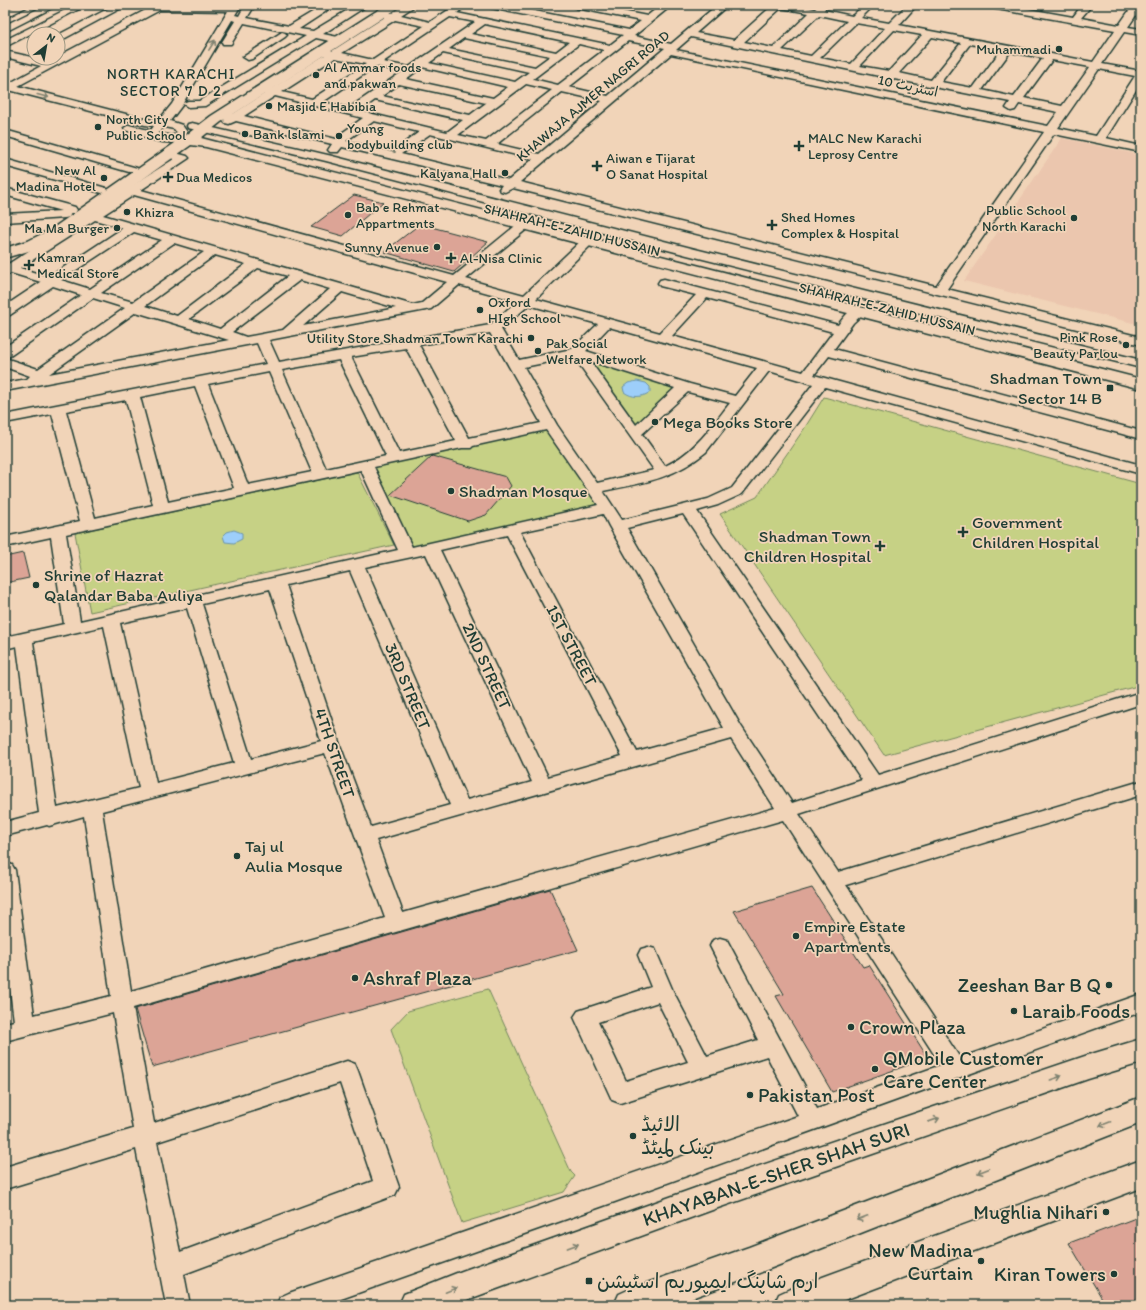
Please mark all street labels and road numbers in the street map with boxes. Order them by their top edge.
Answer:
street label: KHAWAJA AJMER NAGRI ROAD [513,27,673,165]
street label: اسٹریٹ 10 [876,71,940,101]
street label: SHAHRAH-E-ZAHID HUSSAIN [482,200,662,260]
street label: SHAHRAH-E-ZAHID HUSSAIN [797,279,977,339]
street label: 1ST STREET [542,601,602,689]
street label: 2ND STREET [458,620,516,713]
street label: 3RD STREET [381,640,435,733]
street label: 4TH STREET [310,706,360,801]
street label: KHAYABAN-E-SHER SHAH SURI [639,1117,913,1231]

